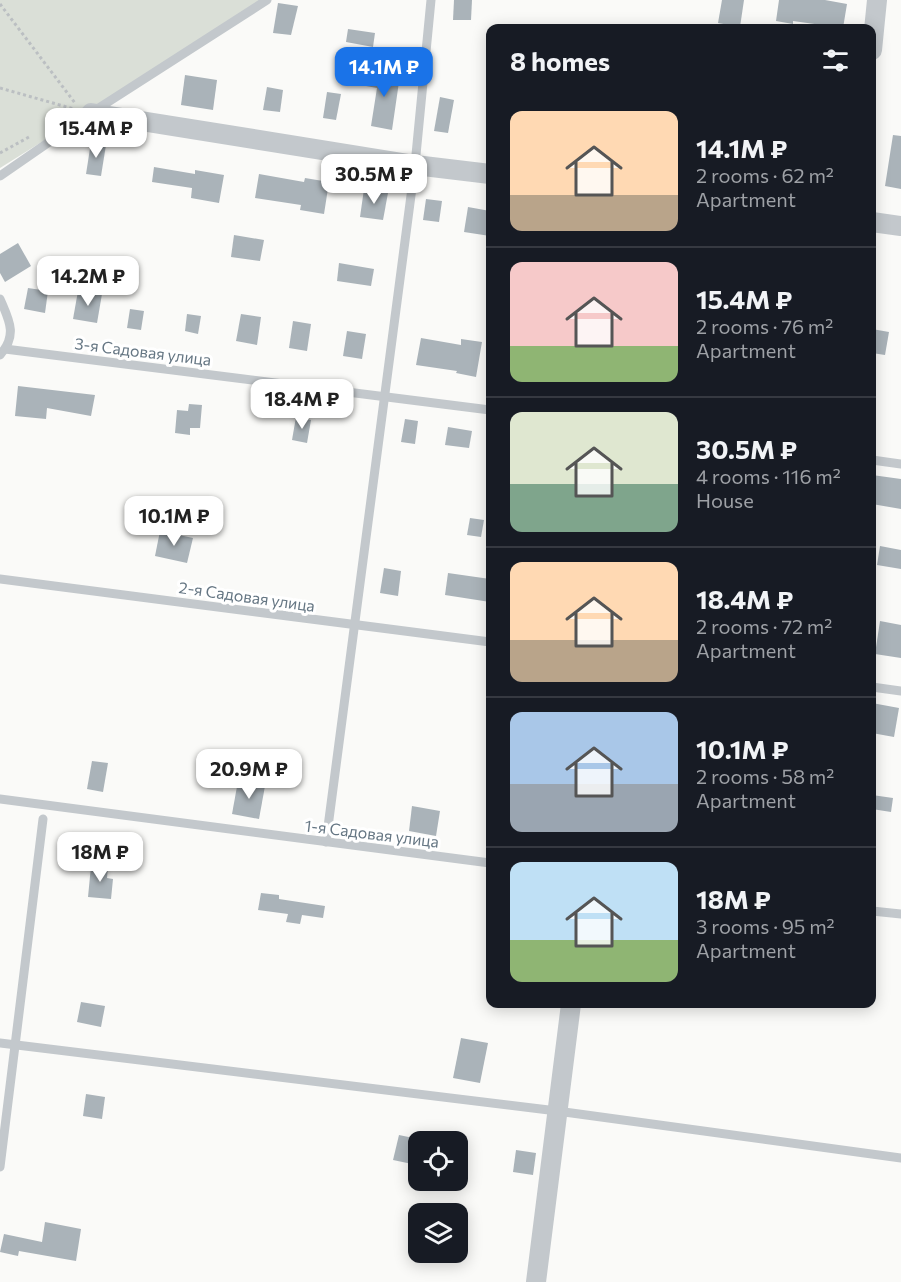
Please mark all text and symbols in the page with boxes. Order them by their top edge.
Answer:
icon: filters [819,44,852,77]
text: 8 homes [510,45,610,76]
pin: 14.1M ₽ [329,47,439,98]
text: 14.1M ₽ [349,54,419,78]
pin: 15.4M ₽ [41,108,151,159]
text: 15.4M ₽ [59,115,133,139]
text: 14.1M ₽ [696,132,788,163]
icon: home [558,135,630,207]
pin: 30.5M ₽ [319,154,429,205]
text: 30.5M ₽ [335,161,413,185]
text: 2 rooms · 62 m² [696,163,834,187]
text: Apartment [696,187,796,211]
pin: 14.2M ₽ [33,256,143,307]
text: 14.2M ₽ [51,263,125,287]
text: 15.4M ₽ [696,283,792,314]
icon: home [558,286,630,358]
text: 2 rooms · 76 m² [696,314,833,338]
street label: 3-я Садовая улица [74,333,212,369]
text: Apartment [696,338,796,362]
pin: 18.4M ₽ [247,379,357,430]
text: 18.4M ₽ [265,386,339,410]
text: 30.5M ₽ [696,433,797,464]
icon: home [558,436,630,508]
text: 4 rooms · 116 m² [696,464,841,488]
text: House [696,488,754,512]
pin: 10.1M ₽ [119,496,229,547]
text: 10.1M ₽ [138,503,210,527]
street label: 2-я Садовая улица [178,577,316,615]
text: 18.4M ₽ [696,583,793,614]
icon: home [558,586,630,658]
text: 2 rooms · 72 m² [696,614,832,638]
text: Apartment [696,638,796,662]
text: 10.1M ₽ [696,733,789,764]
icon: home [558,736,630,808]
pin: 20.9M ₽ [194,749,304,800]
text: 20.9M ₽ [210,756,288,780]
text: 2 rooms · 58 m² [696,764,834,788]
text: Apartment [696,788,796,812]
street label: 1-я Садовая улица [304,815,440,851]
pin: 18M ₽ [58,832,142,883]
text: 18M ₽ [71,839,129,863]
text: 18M ₽ [696,883,771,914]
icon: home [558,886,630,958]
text: 3 rooms · 95 m² [696,914,835,938]
text: Apartment [696,938,796,962]
map controls [408,1131,468,1263]
button: locate [408,1131,468,1191]
button: layers [408,1203,468,1263]

